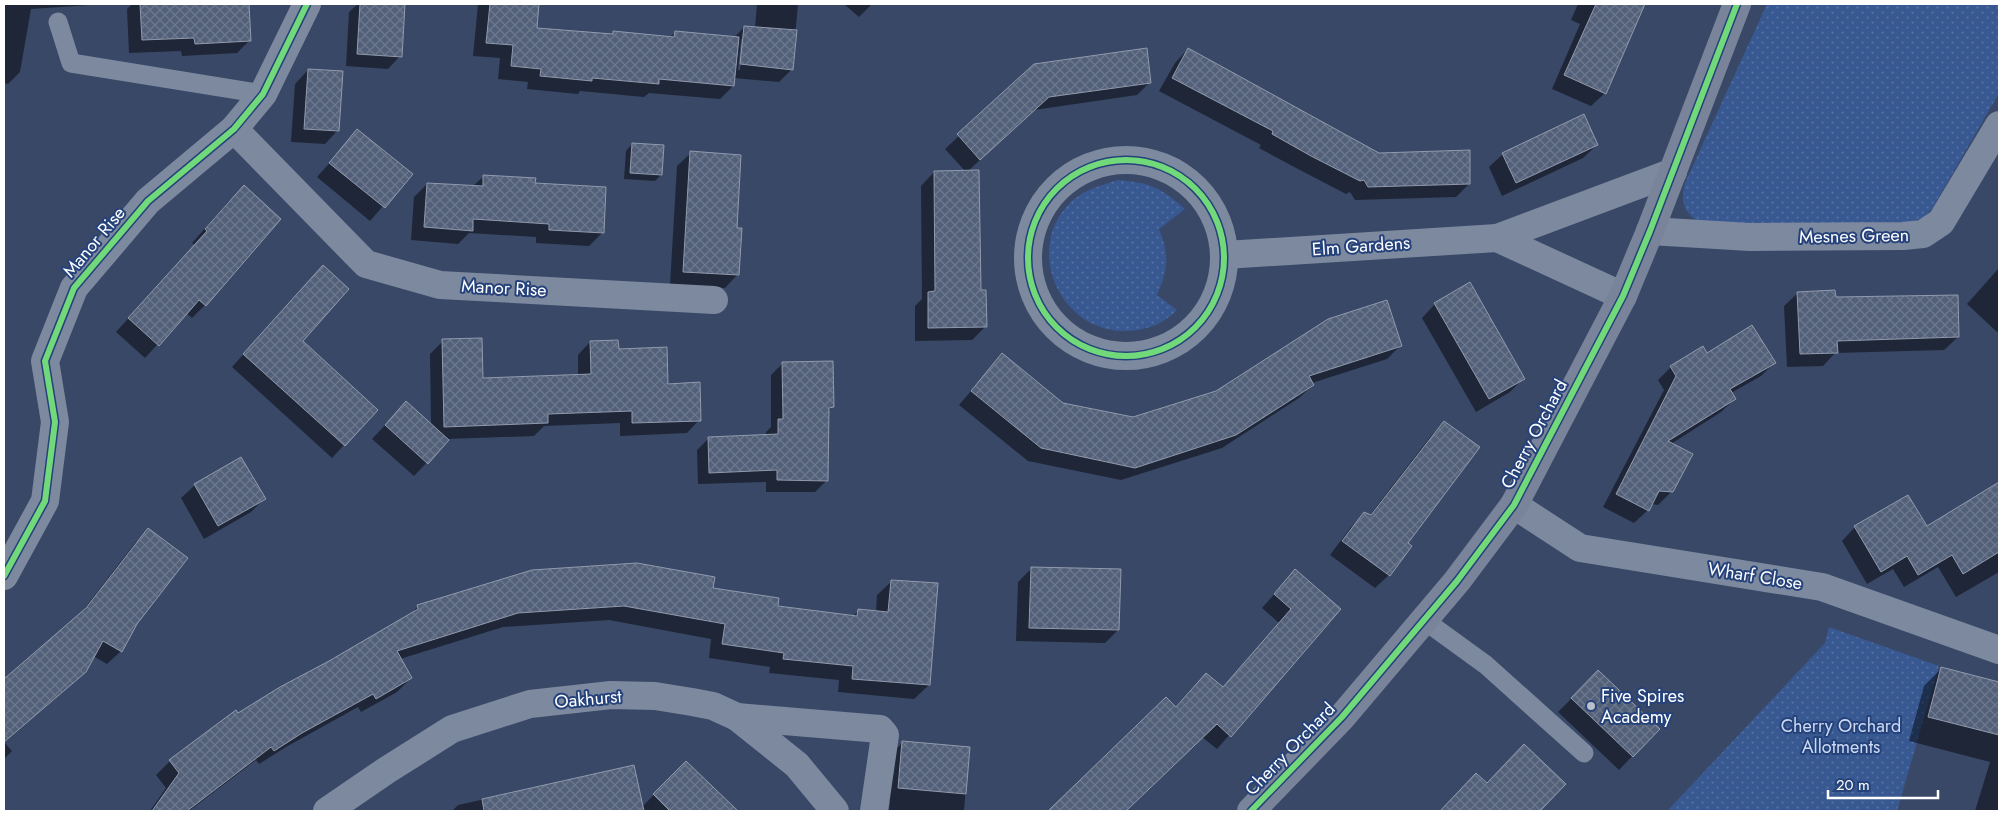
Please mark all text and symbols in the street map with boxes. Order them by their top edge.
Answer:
street label: Manor Rise [57,201,131,283]
street label: Mesnes Green [1799,222,1909,250]
street label: Elm Gardens [1311,230,1411,262]
street label: Manor Rise [461,273,547,303]
street label: Cherry Orchard [1494,375,1574,493]
street label: Wharf Close [1706,556,1804,596]
street label: Oakhurst [553,683,623,715]
place label: Five Spires Academy [1601,683,1684,730]
street label: Cherry Orchard [1239,697,1341,801]
marker: Five Spires Academy [1585,700,1597,712]
park label: Cherry Orchard Allotments [1781,713,1901,760]
scale bar [1828,768,1938,800]
text: 20 m [1836,774,1870,796]

